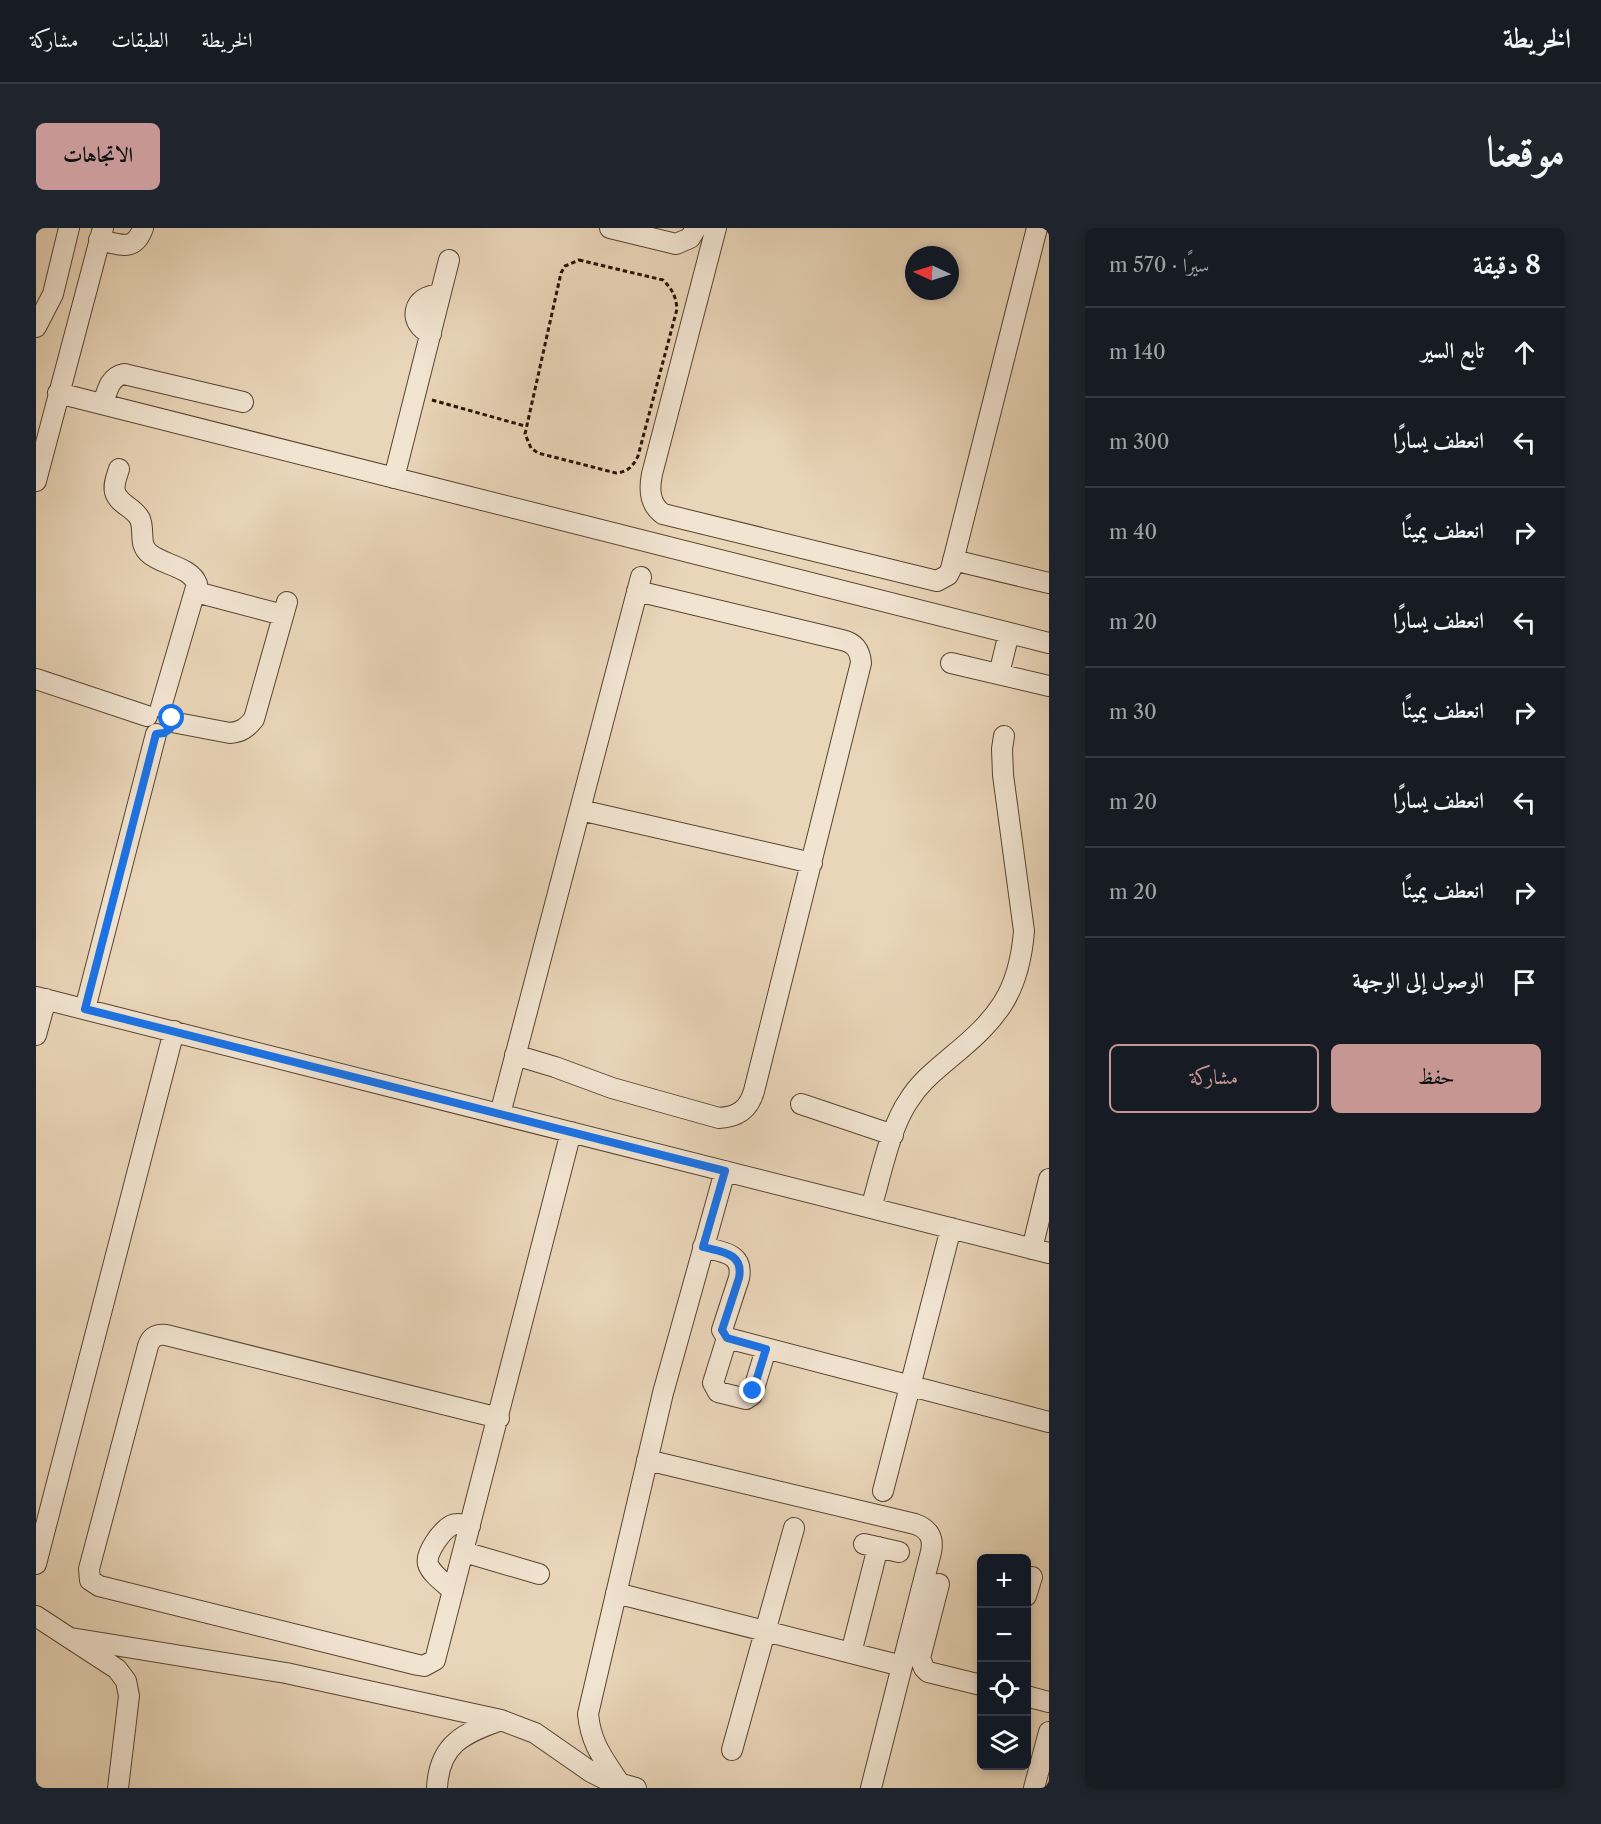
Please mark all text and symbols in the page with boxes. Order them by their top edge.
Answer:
text: الخريطة [1503,21,1571,55]
text: مشاركة [30,27,78,52]
text: الطبقات [111,27,168,52]
text: الخريطة [201,27,253,52]
button: الاتجاهات [36,123,160,190]
text: موقعنا [1487,125,1565,177]
north arrow [905,246,959,300]
text: 8 دقيقة [1473,249,1541,281]
text: سيرًا · 570 m [1109,253,1209,277]
icon: ahead [1508,336,1541,369]
text: تابع السير [1421,337,1484,364]
text: 140 m [1109,340,1166,364]
icon: left [1508,426,1541,459]
text: انعطف يسارًا [1393,427,1484,454]
text: 300 m [1109,430,1169,454]
icon: right [1508,516,1541,549]
text: انعطف يمينًا [1402,517,1484,544]
text: 40 m [1109,520,1157,544]
icon: left [1508,606,1541,639]
text: انعطف يسارًا [1393,607,1484,634]
text: 20 m [1109,610,1157,634]
icon: right [1508,696,1541,729]
text: انعطف يمينًا [1402,697,1484,724]
text: 30 m [1109,700,1157,724]
route start [158,704,184,730]
icon: left [1508,786,1541,819]
text: انعطف يسارًا [1393,787,1484,814]
text: 20 m [1109,790,1157,814]
icon: right [1508,876,1541,909]
text: انعطف يمينًا [1402,877,1484,904]
text: 20 m [1109,880,1157,904]
icon: arrive [1508,966,1541,999]
text: الوصول إلى الوجهة [1352,967,1484,994]
button: مشاركة [1109,1044,1319,1113]
button: حفظ [1331,1044,1541,1113]
route end [739,1377,765,1403]
map controls [977,1554,1031,1770]
button: + [977,1554,1031,1608]
button: − [977,1608,1031,1662]
button: locate [977,1662,1031,1716]
button: layers [977,1716,1031,1770]

